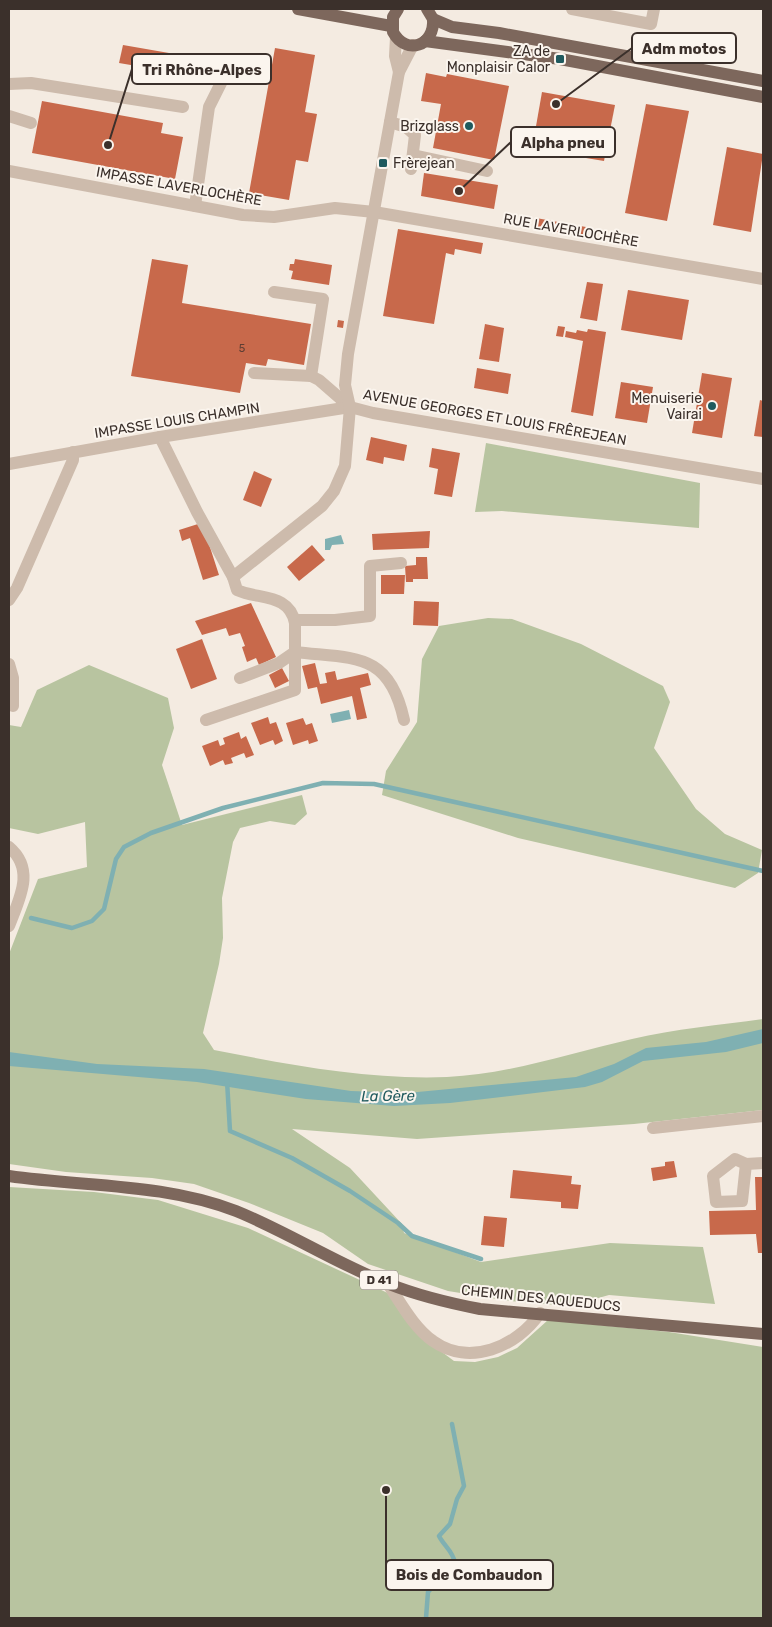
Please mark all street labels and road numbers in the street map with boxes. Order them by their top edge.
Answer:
street label: IMPASSE LAVERLOCHÈRE [95,163,263,209]
street label: RUE LAVERLOCHÈRE [502,209,640,251]
street label: AVENUE GEORGES ET LOUIS FRÊREJEAN [362,385,628,449]
street label: IMPASSE LOUIS CHAMPIN [93,399,261,442]
road number: D 41 [360,1270,398,1290]
street label: CHEMIN DES AQUEDUCS [460,1282,622,1315]

